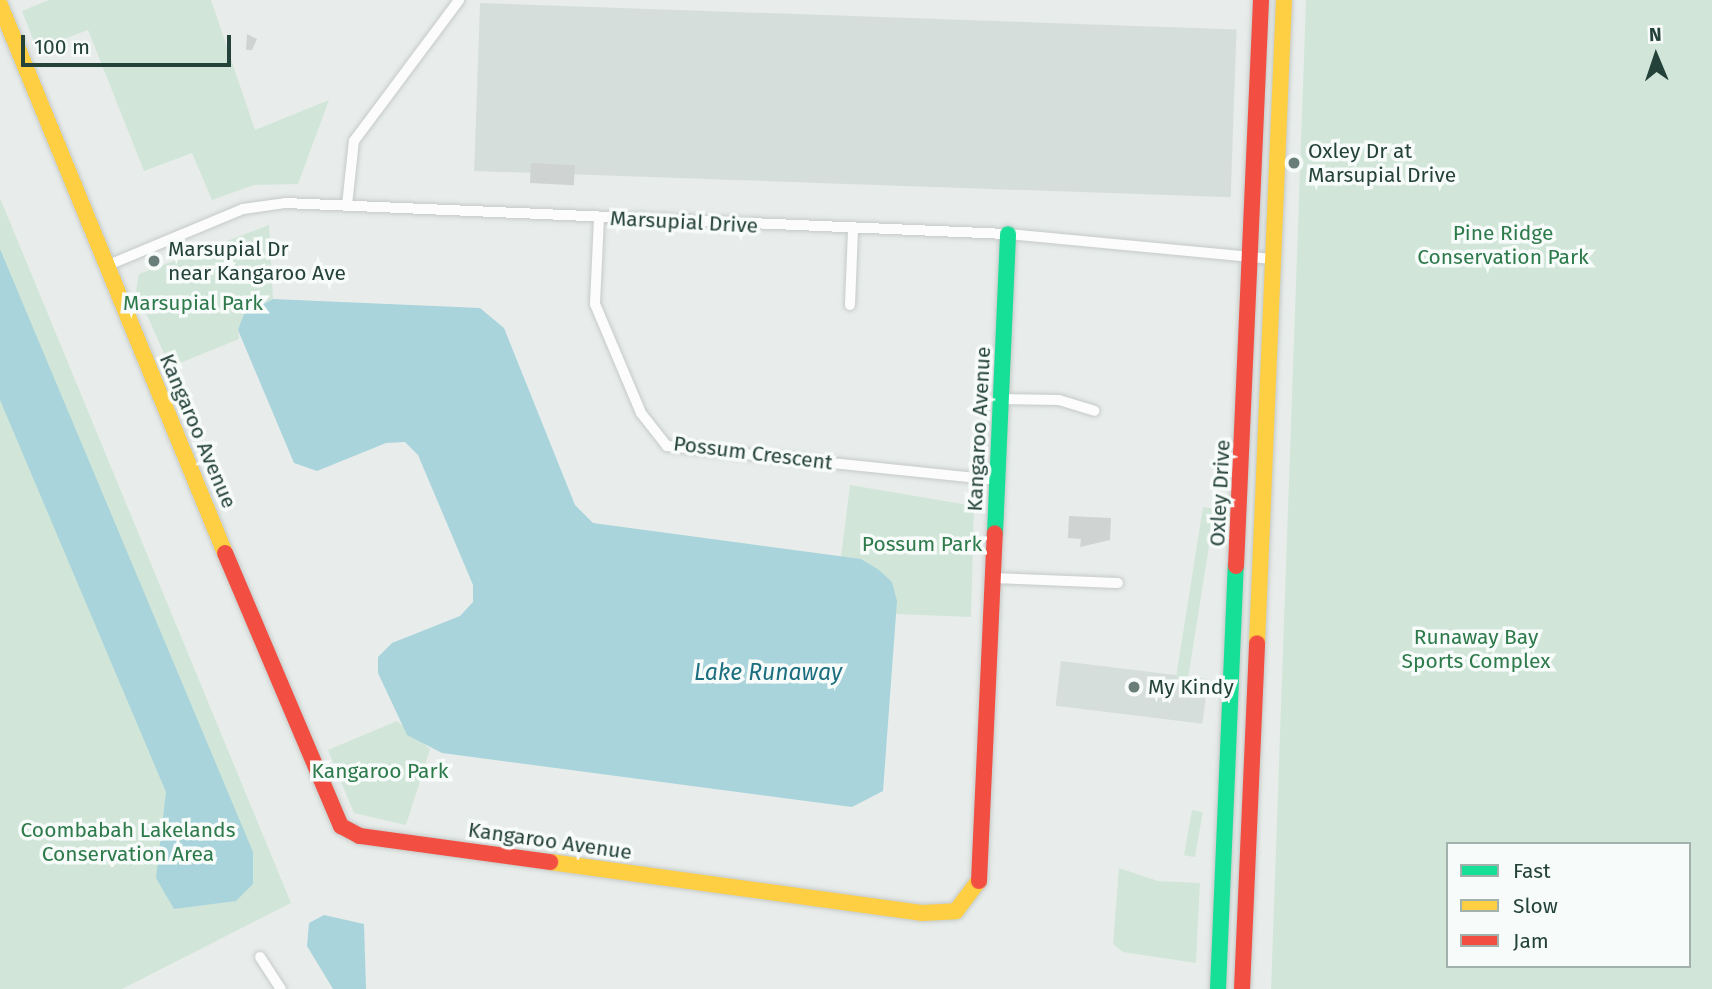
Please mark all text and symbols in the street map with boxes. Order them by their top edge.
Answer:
scale bar [24,21,234,65]
north arrow [1621,21,1691,91]
text: N [1649,23,1662,46]
text: 100 m [34,34,90,60]
place label: Oxley Dr at Marsupial Drive [1308,138,1456,188]
marker: Oxley Dr at Marsupial Drive [1286,155,1302,171]
street label: Marsupial Drive [609,206,759,238]
park label: Pine Ridge Conservation Park [1417,220,1589,270]
place label: Marsupial Dr near Kangaroo Ave [168,236,346,286]
marker: Marsupial Dr near Kangaroo Ave [146,253,162,269]
park label: Marsupial Park [123,290,263,316]
street label: Kangaroo Avenue [962,346,996,512]
street label: Kangaroo Avenue [154,350,242,512]
street label: Possum Crescent [672,431,834,475]
street label: Oxley Drive [1205,439,1235,547]
park label: Possum Park [862,531,982,557]
park label: Runaway Bay Sports Complex [1402,624,1550,674]
water label: Lake Runaway [694,658,842,686]
place label: My Kindy [1148,674,1234,700]
marker: My Kindy [1126,679,1142,695]
park label: Kangaroo Park [312,758,448,784]
park label: Coombabah Lakelands Conservation Area [21,817,235,867]
street label: Kangaroo Avenue [466,817,634,865]
legend [1446,842,1691,968]
text: Fast [1513,858,1551,884]
text: Slow [1513,893,1558,919]
text: Jam [1513,928,1549,954]

